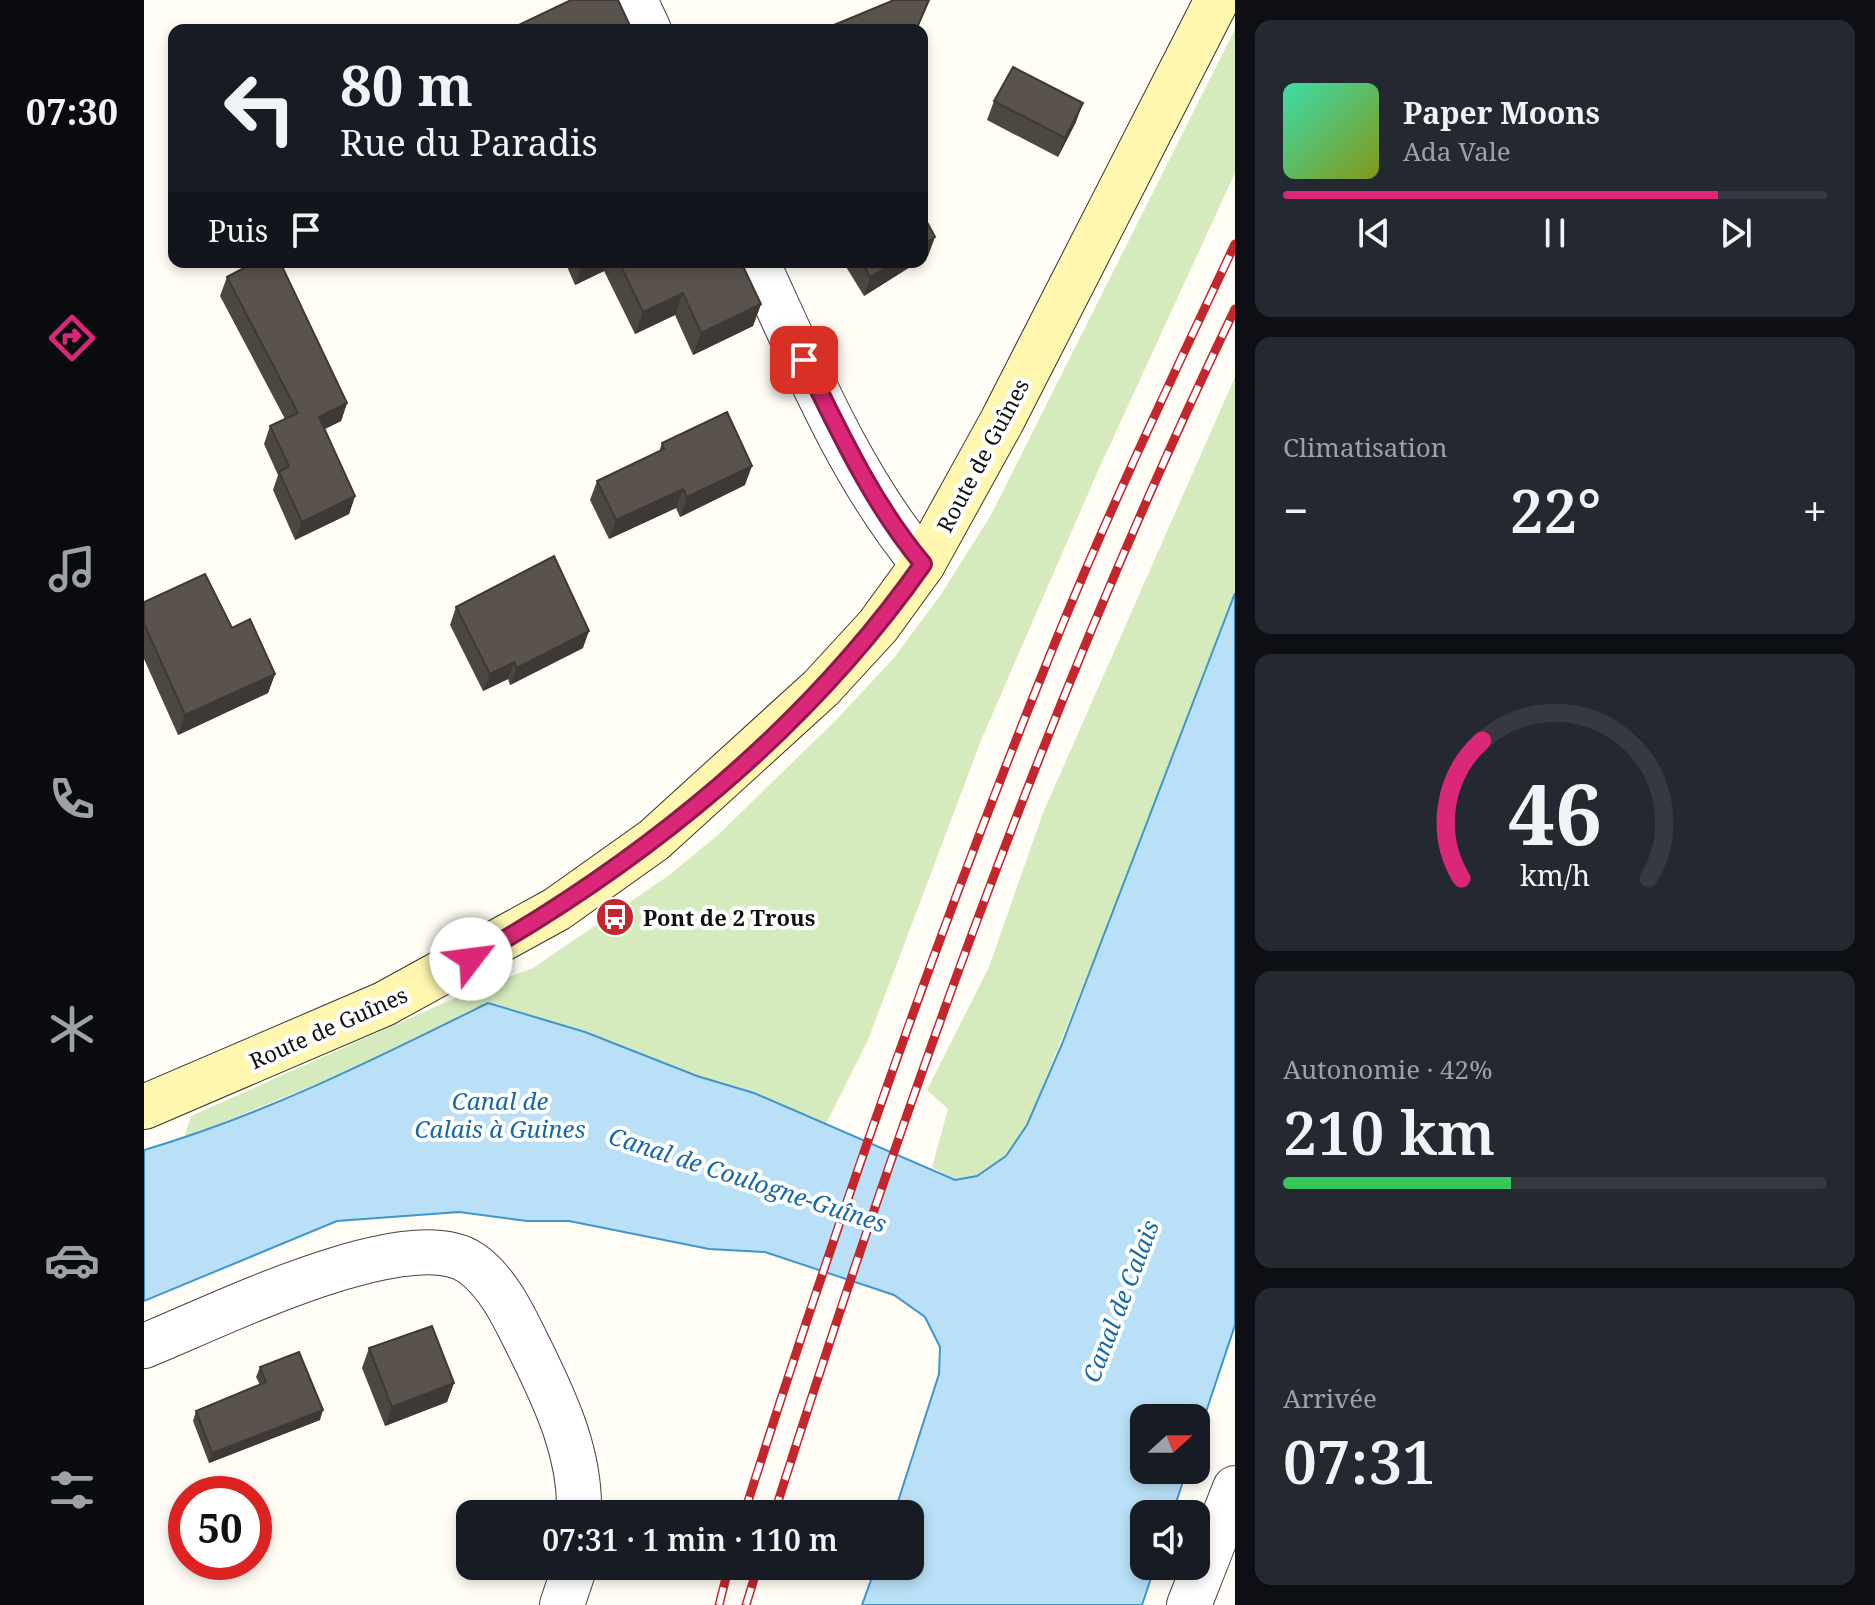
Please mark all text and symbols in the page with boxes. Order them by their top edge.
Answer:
text: 80 m [340,46,473,122]
icon: left [208,56,312,160]
text: 07:30 [26,87,118,136]
text: Paper Moons [1403,92,1600,133]
text: Rue du Paradis [340,118,598,167]
text: Ada Vale [1403,133,1511,169]
icon: arrive [284,208,328,252]
text: Puis [208,210,268,251]
icon: previous [1352,211,1396,255]
icon: pause [1533,211,1577,255]
icon: next [1714,211,1758,255]
icon: directions [44,310,100,366]
pin [770,326,838,394]
icon: arrive [782,338,826,382]
street label: Route de Guînes [929,373,1035,537]
text: Climatisation [1283,429,1448,465]
text: 22° [1510,469,1601,551]
text: − [1283,480,1308,540]
text: + [1802,480,1827,540]
icon: music [44,541,100,597]
text: 46 [1508,755,1602,868]
icon: phone [44,771,100,827]
text: km/h [1520,855,1590,894]
bus stop icon: Pont de 2 Trous [594,896,636,938]
place label: Pont de 2 Trous [643,902,815,932]
position arrow [429,917,513,1001]
street label: Route de Guînes [244,979,412,1075]
icon: climate [44,1001,100,1057]
text: Autonomie · 42% [1283,1051,1492,1087]
water label: Canal de Calais à Guines [414,1084,586,1145]
text: 210 km [1283,1091,1495,1173]
water label: Canal de Coulogne-Guînes [605,1118,891,1240]
water label: Canal de Calais [1074,1215,1166,1387]
icon: car [44,1232,100,1288]
text: Arrivée [1283,1380,1377,1416]
north arrow [1130,1404,1210,1484]
map controls [1130,1404,1210,1580]
text: 07:31 [1283,1420,1436,1502]
icon: filters [44,1462,100,1518]
speed limit sign: 50 [168,1476,272,1580]
button: sound [1130,1500,1210,1580]
text: 07:31 · 1 min · 110 m [542,1519,838,1560]

